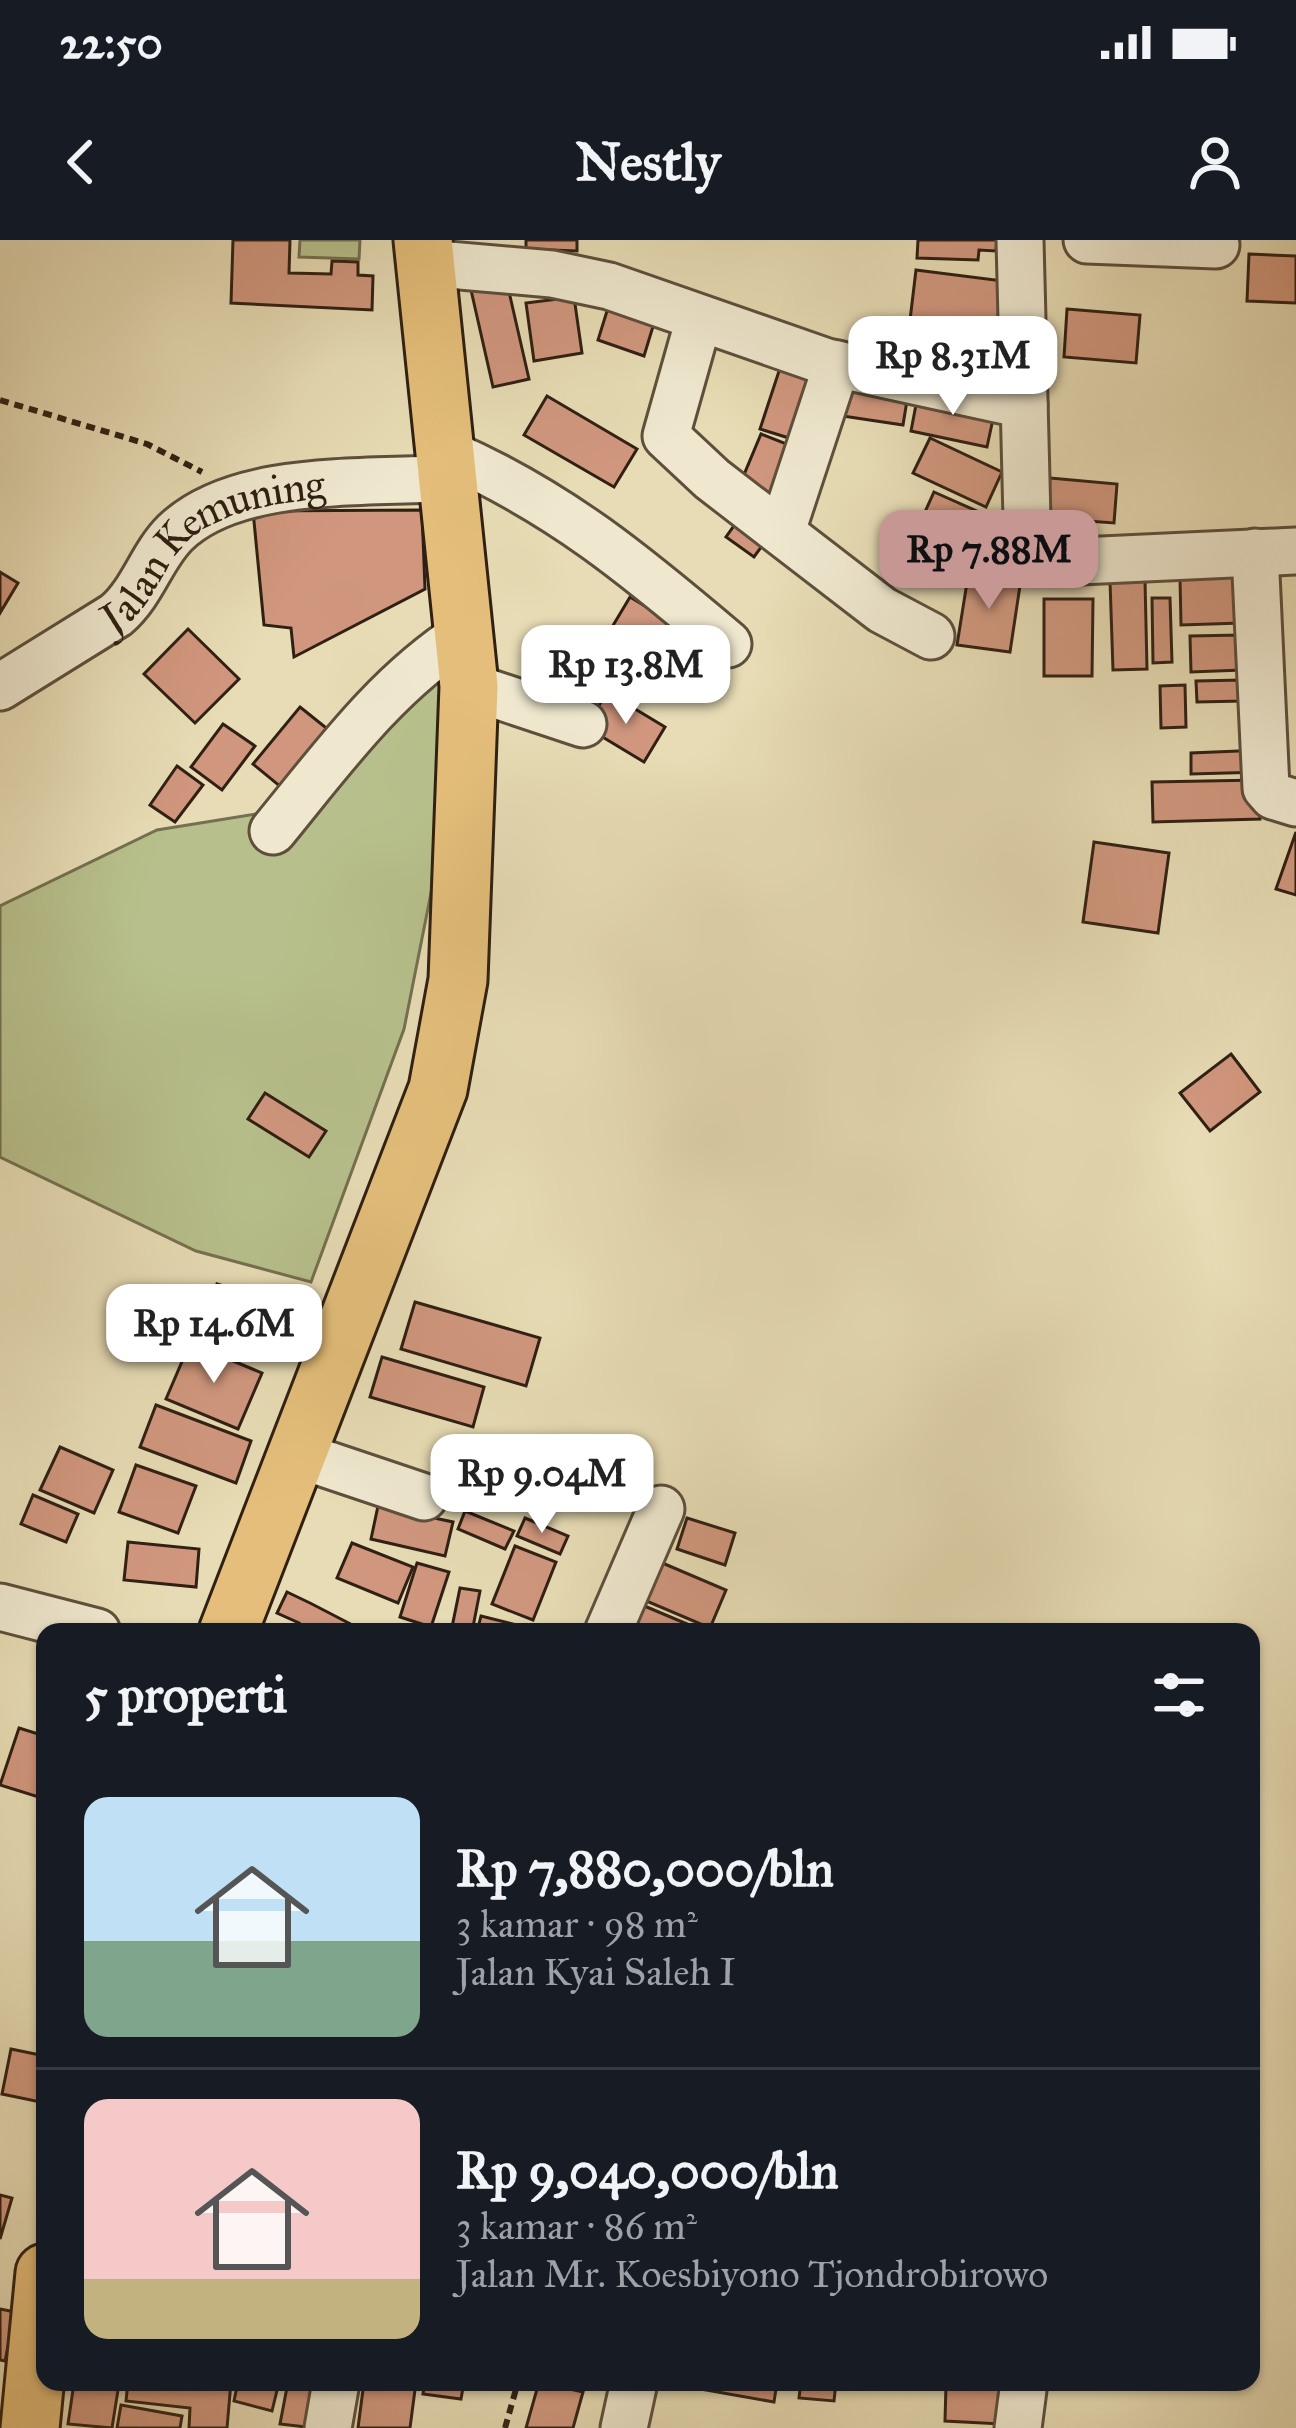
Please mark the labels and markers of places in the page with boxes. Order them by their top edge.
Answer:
pin: Rp 8.31M [829,316,1077,418]
pin: Rp 7.88M [865,510,1113,612]
pin: Rp 13.8M [502,625,750,727]
pin: Rp 14.6M [90,1284,338,1386]
pin: Rp 9.04M [418,1434,666,1536]

